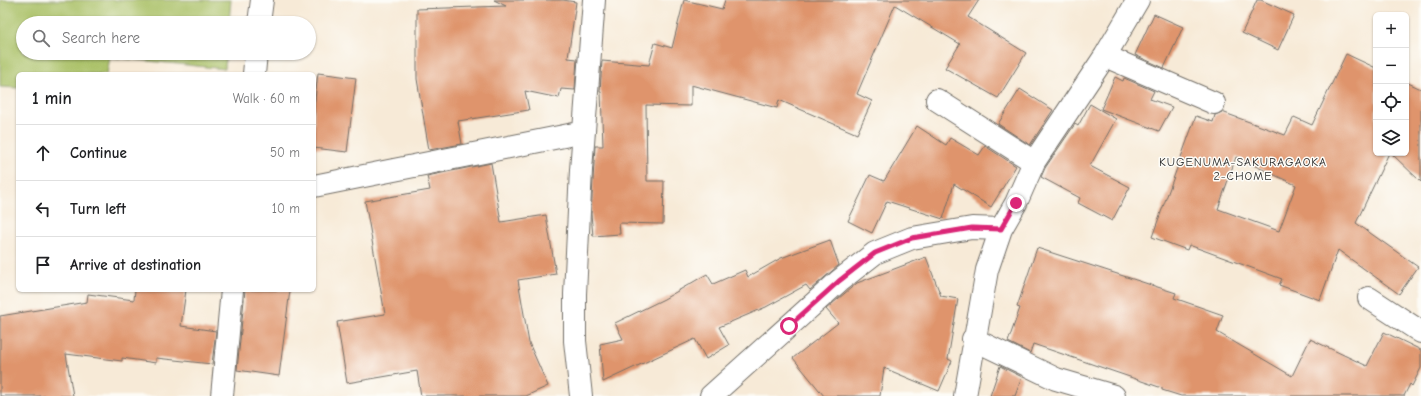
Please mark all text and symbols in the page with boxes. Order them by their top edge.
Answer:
map controls [1373,12,1409,156]
button: + [1373,12,1409,48]
search box [16,16,316,60]
icon: search [30,27,52,49]
text: Search here [62,29,140,47]
button: − [1373,48,1409,84]
button: locate [1373,84,1409,120]
text: 1 min [32,89,72,108]
text: Walk · 60 m [233,91,300,106]
button: layers [1373,120,1409,156]
icon: ahead [32,142,54,164]
text: Continue [70,144,127,162]
text: 50 m [270,145,300,160]
district label: KUGENUMA-SAKURAGAOKA 2-CHOME [1159,155,1327,183]
route end [1007,194,1025,212]
icon: left [32,198,54,220]
text: Turn left [70,200,126,218]
text: 10 m [272,201,300,216]
icon: arrive [32,254,54,276]
text: Arrive at destination [70,256,201,274]
route start [780,317,798,335]

